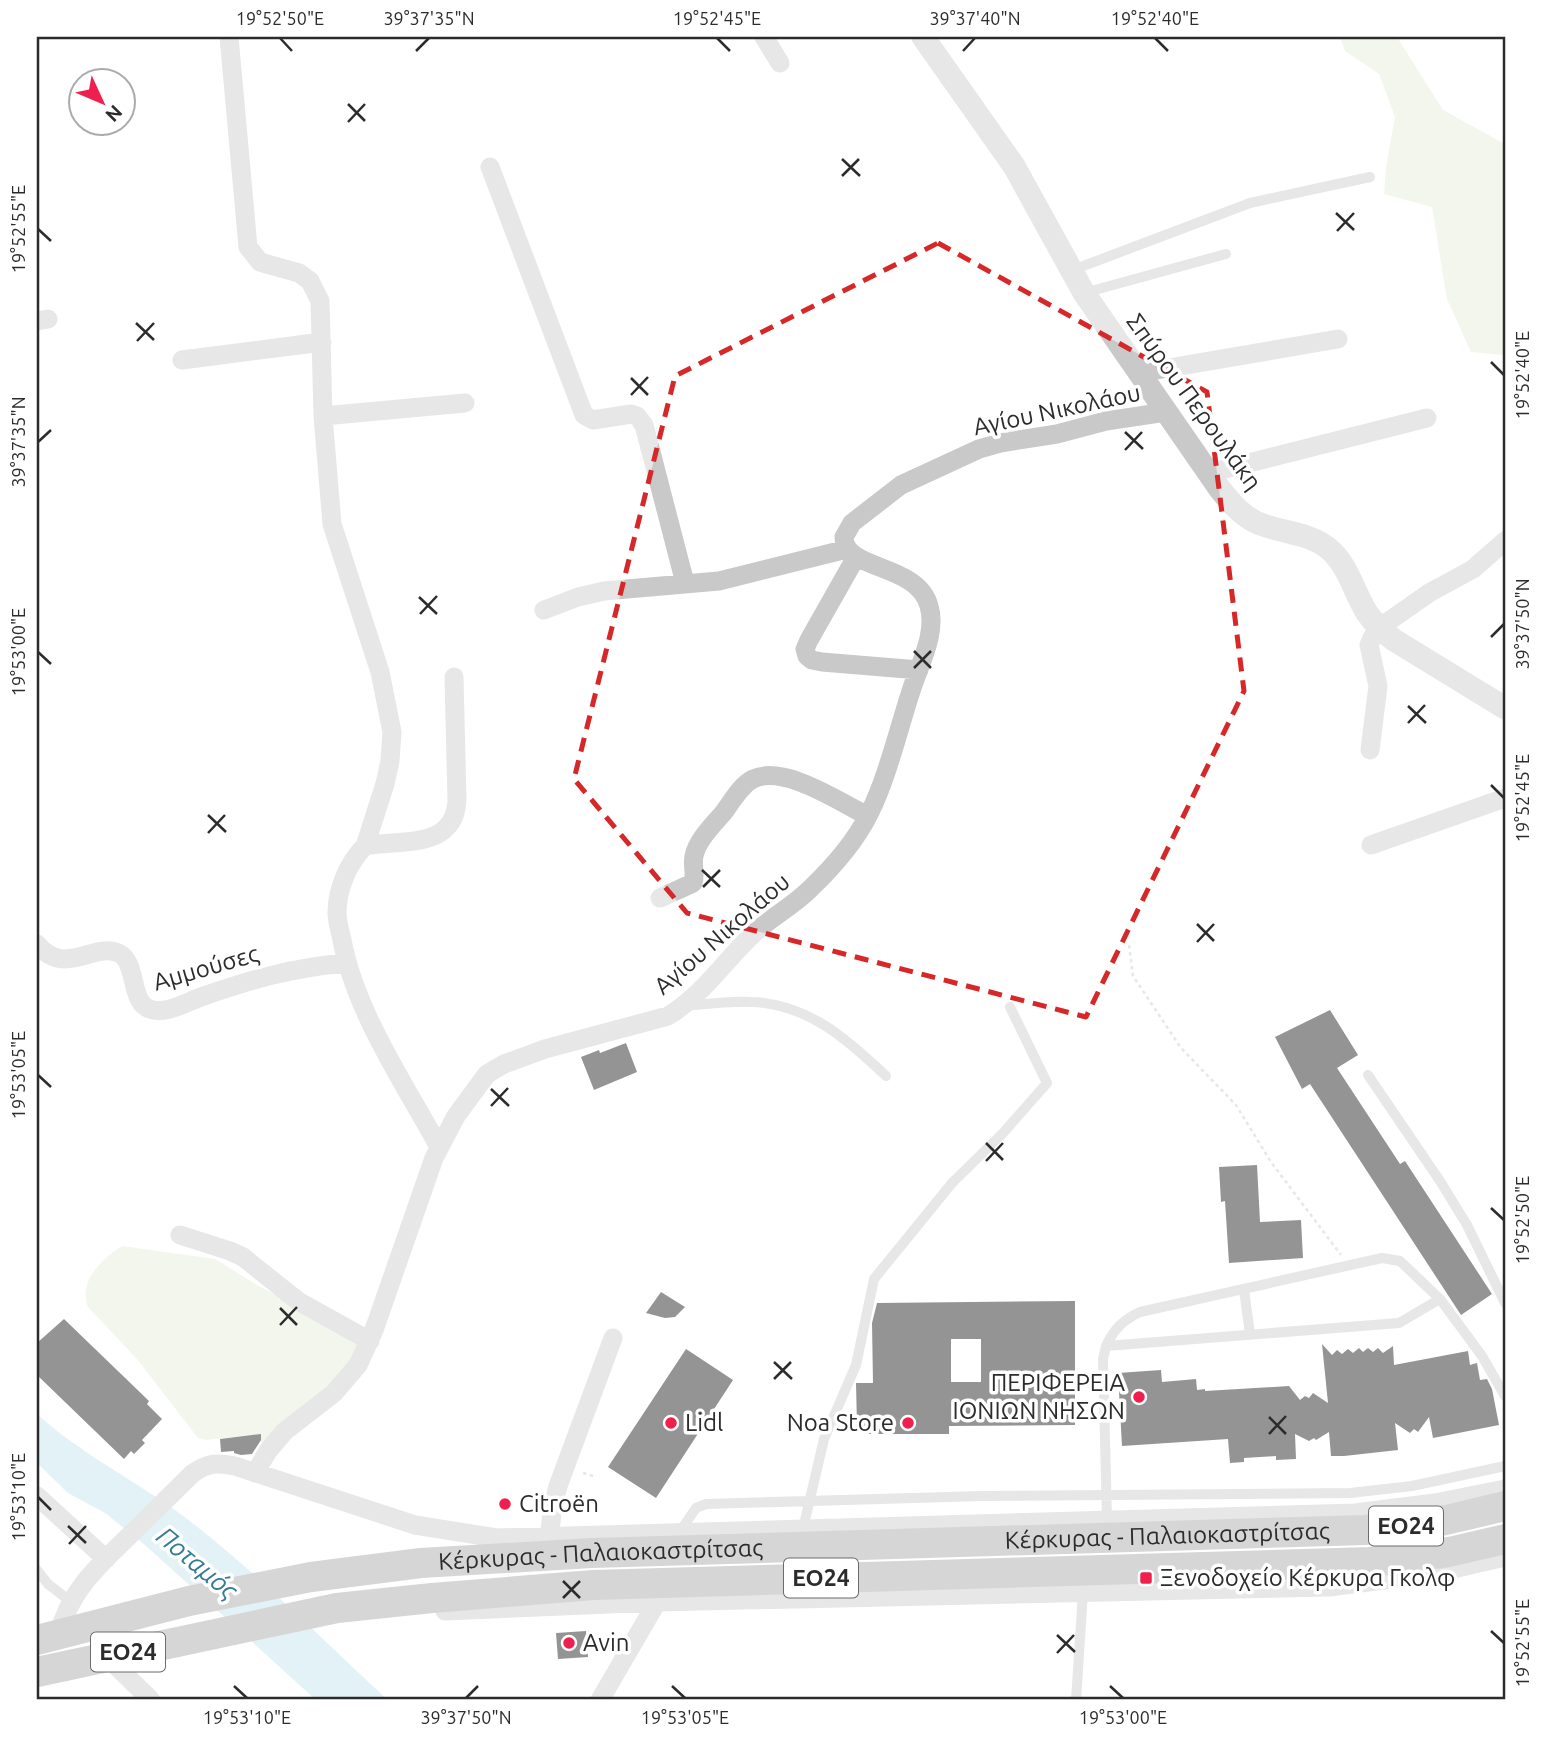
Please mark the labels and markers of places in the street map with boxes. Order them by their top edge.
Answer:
place label: ΠΕΡΙΦΕΡΕΙΑ ΙΟΝΙΩΝ ΝΗΣΩΝ [953,1369,1125,1424]
marker: ΠΕΡΙΦΕΡΕΙΑ ΙΟΝΙΩΝ ΝΗΣΩΝ [1131,1389,1147,1405]
place label: Lidl [685,1409,723,1436]
place label: Noa Store [787,1409,894,1436]
marker: Lidl [663,1415,679,1431]
marker: Noa Store [900,1415,916,1431]
place label: Citroën [519,1490,599,1517]
marker: Citroën [497,1496,513,1512]
place label: Ξενοδοχείο Κέρκυρα Γκολφ [1160,1564,1455,1591]
marker: Ξενοδοχείο Κέρκυρα Γκολφ [1138,1570,1154,1586]
place label: Avin [583,1629,630,1656]
marker: Avin [561,1635,577,1651]

